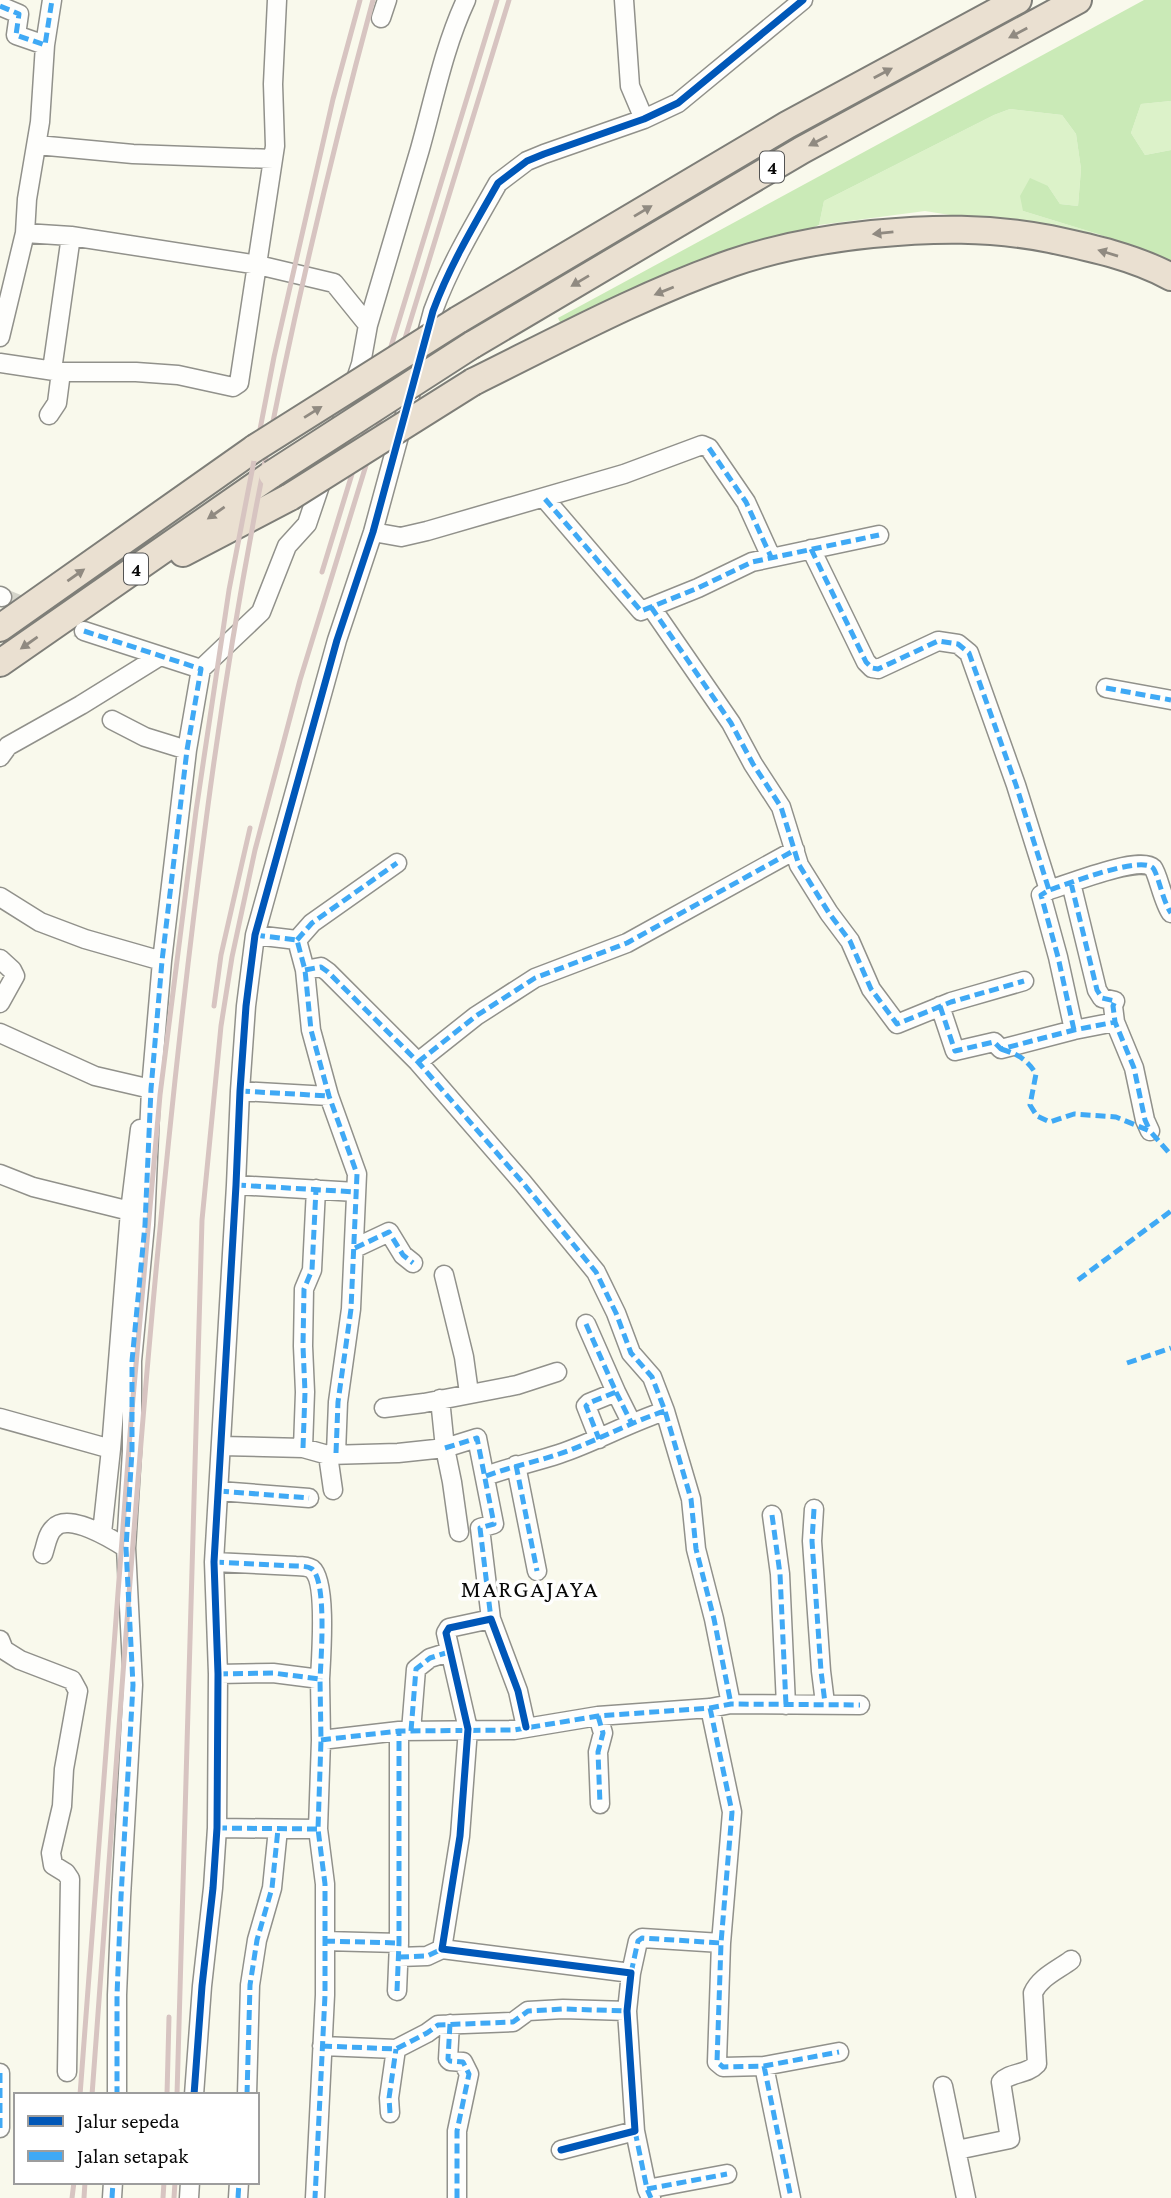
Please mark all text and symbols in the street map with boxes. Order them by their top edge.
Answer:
one-way arrow [1008,26,1028,38]
one-way arrow [873,67,892,79]
one-way arrow [809,135,828,147]
road number: 4 [760,152,784,182]
one-way arrow [633,204,652,217]
one-way arrow [872,228,894,239]
one-way arrow [1097,247,1118,257]
one-way arrow [571,275,590,287]
one-way arrow [654,286,675,297]
one-way arrow [303,405,322,418]
one-way arrow [207,506,225,520]
road number: 4 [124,554,148,584]
one-way arrow [67,568,85,582]
one-way arrow [20,636,38,650]
district label: MARGAJAYA [461,1575,599,1602]
legend [14,2093,259,2184]
text: Jalur sepeda [75,2109,180,2133]
text: Jalan setapak [75,2144,188,2168]

